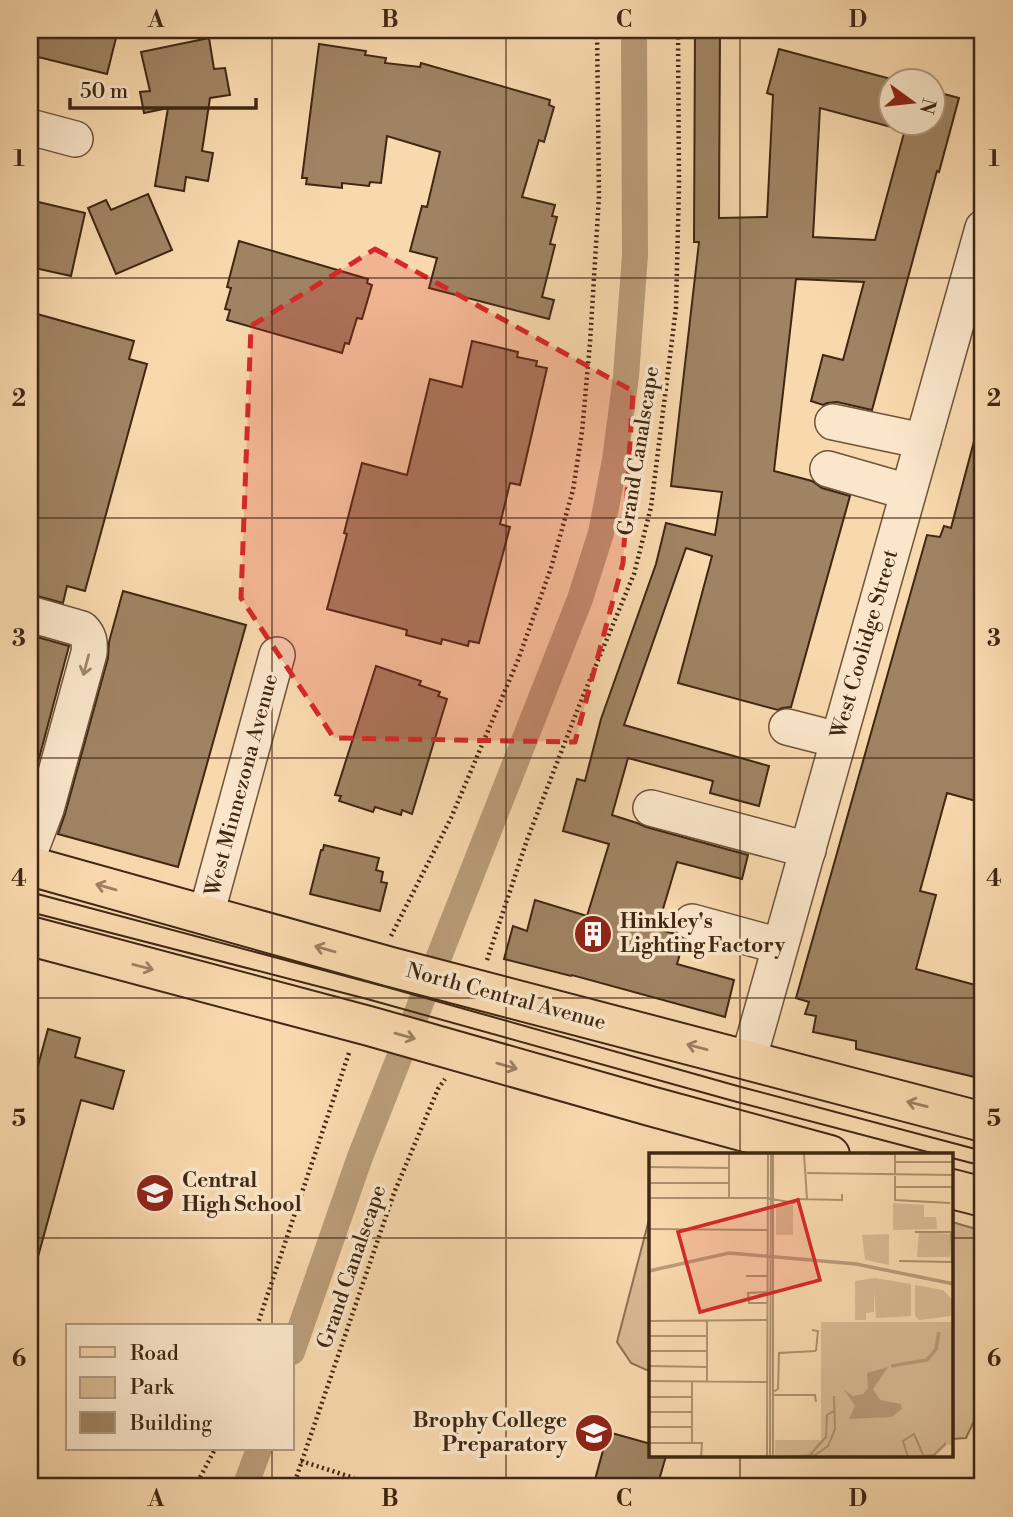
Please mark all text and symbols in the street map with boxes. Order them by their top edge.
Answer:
text: A [147,6,165,34]
text: B [381,6,399,34]
text: C [616,6,632,34]
text: D [849,6,867,34]
scale bar [70,66,256,110]
north arrow [876,66,946,136]
text: 50 m [80,79,128,105]
text: N [914,96,941,117]
text: 1 [13,145,25,173]
text: 1 [988,145,1000,173]
street label: Grand Canalscape [613,364,665,538]
text: 2 [12,385,26,413]
text: 2 [987,385,1001,413]
street label: West Coolidge Street [825,546,905,742]
text: 3 [12,625,26,653]
text: 3 [987,625,1001,653]
one-way arrow [78,653,91,675]
street label: West Minnezona Avenue [200,671,284,900]
text: 4 [11,865,27,893]
text: 4 [986,865,1002,893]
one-way arrow [95,880,117,893]
place label: Hinkley's Lighting Factory [620,909,786,959]
building icon: Hinkley's Lighting Factory [572,913,614,955]
one-way arrow [314,941,336,954]
street label: North Central Avenue [403,958,609,1036]
one-way arrow [132,961,154,974]
one-way arrow [394,1031,416,1044]
one-way arrow [686,1040,709,1053]
one-way arrow [495,1060,518,1073]
one-way arrow [906,1097,929,1110]
text: 5 [12,1105,26,1133]
text: 5 [987,1105,1001,1133]
inset map [649,1153,954,1458]
place label: Central High School [182,1168,302,1218]
school or university icon: Central High School [134,1172,176,1214]
street label: Grand Canalscape [312,1182,392,1352]
legend [66,1324,294,1450]
text: Road [130,1341,179,1367]
text: 6 [12,1345,26,1373]
text: 6 [987,1345,1001,1373]
text: Park [130,1375,175,1401]
place label: Brophy College Preparatory [413,1408,567,1458]
text: Building [129,1411,212,1437]
school or university icon: Brophy College Preparatory [573,1412,615,1454]
text: A [147,1485,165,1513]
text: B [381,1485,399,1513]
text: C [616,1485,632,1513]
text: D [849,1485,867,1513]

